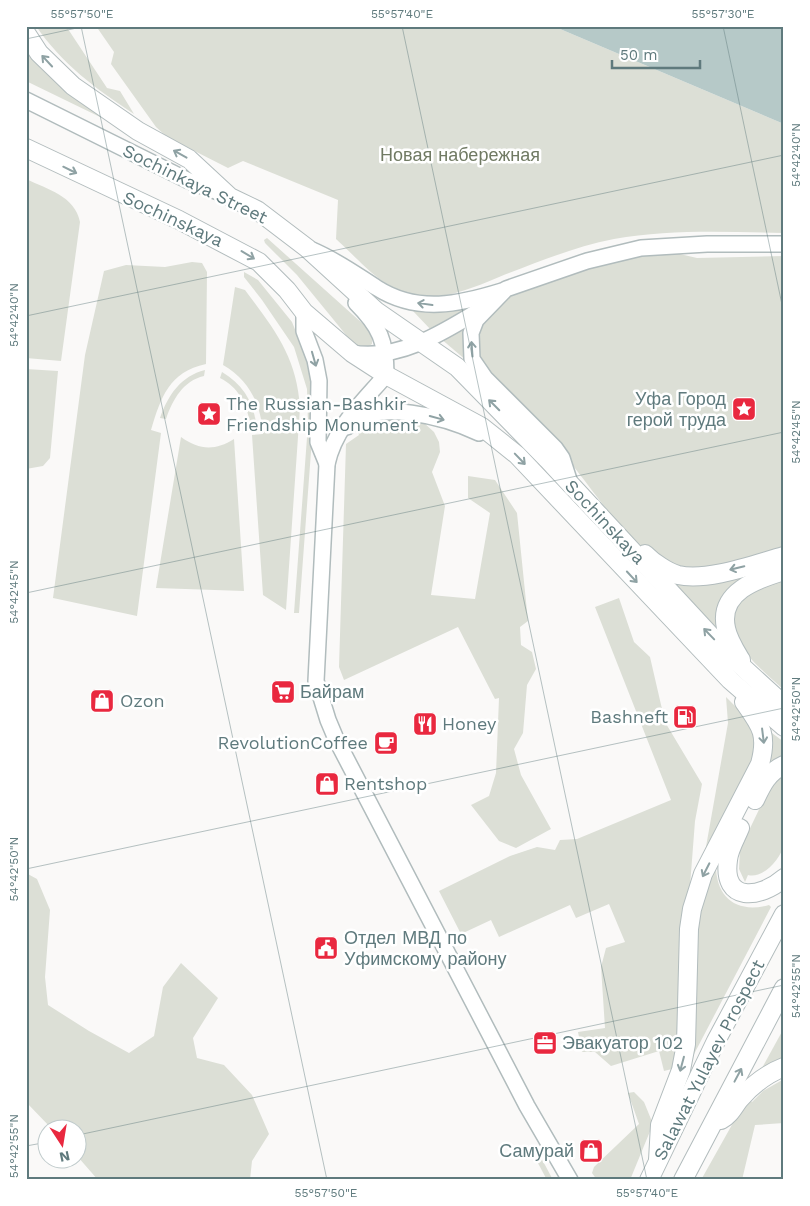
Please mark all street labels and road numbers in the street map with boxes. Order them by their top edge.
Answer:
street label: Sochinkaya Street [119,139,271,228]
street label: Sochinskaya [120,186,227,251]
street label: Sochinskaya [561,475,650,568]
street label: Salawat Yulayev Prospect [649,956,769,1164]

